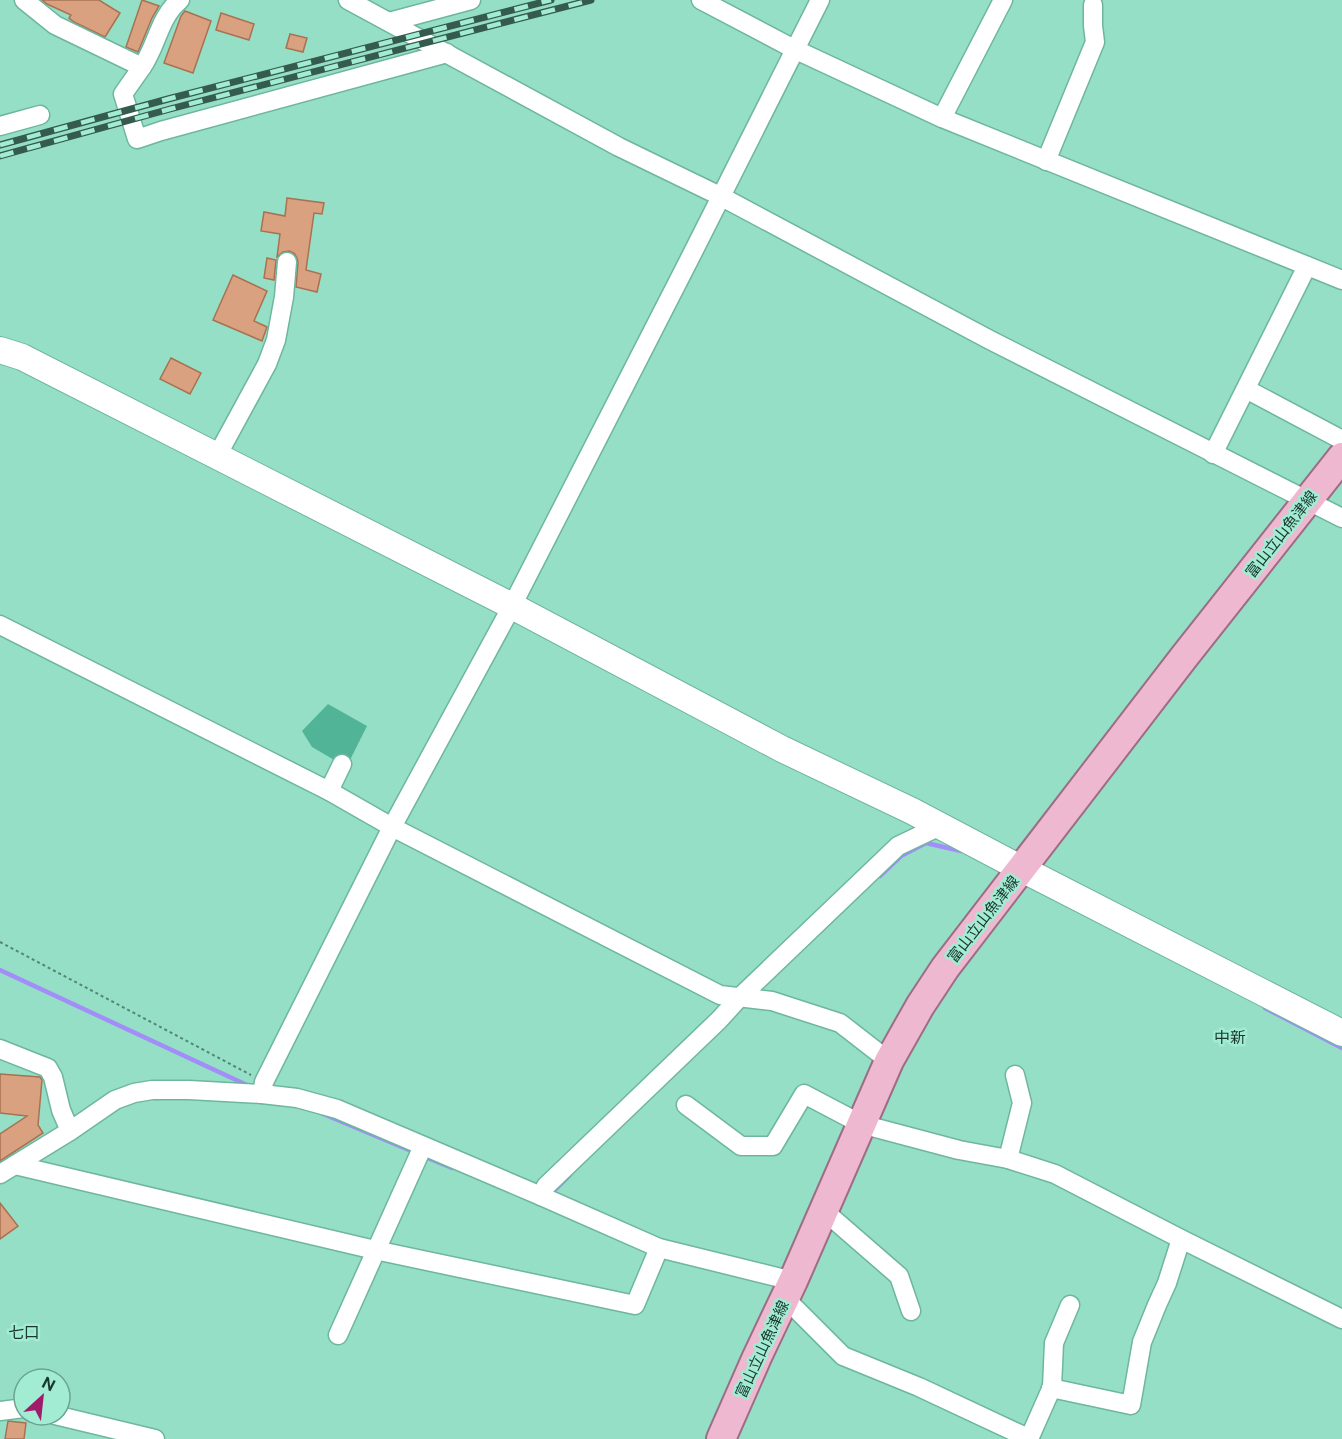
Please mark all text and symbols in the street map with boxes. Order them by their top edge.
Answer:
street label: 富山立山魚津線 [1242,487,1320,581]
street label: 富山立山魚津線 [944,872,1022,966]
district label: 中新 [1214,1028,1246,1047]
street label: 富山立山魚津線 [732,1298,792,1400]
district label: 七口 [8,1323,40,1342]
north arrow [12,1367,72,1427]
text: N [39,1373,58,1395]

